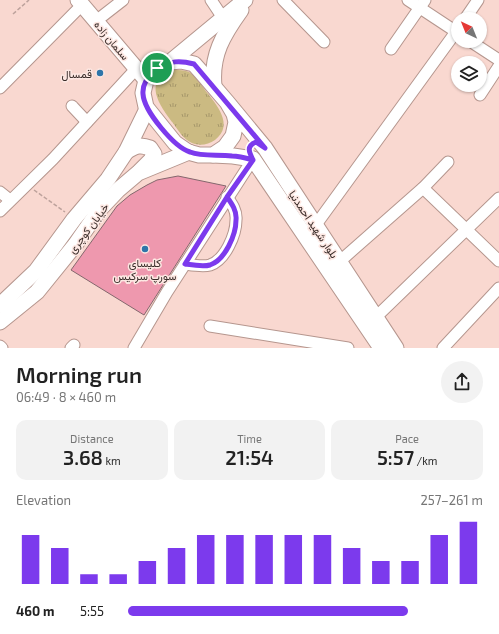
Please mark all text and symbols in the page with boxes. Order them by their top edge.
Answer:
north arrow [451,12,487,48]
map controls [451,12,487,92]
street label: سلمان زاده [91,18,132,63]
pin [140,51,174,85]
button: layers [451,56,487,92]
icon: arrive [146,57,168,79]
place label: قمسال [61,67,92,81]
marker: قمسال [95,68,105,78]
street label: بلوار شهید احمدنیا [286,188,341,261]
street label: خیابان کوچری [65,200,113,257]
marker: کلیسای سورپ سرکیس [140,244,150,254]
place label: کلیسای سورپ سرکیس [114,256,177,284]
text: Morning run [16,361,142,387]
button: share [441,361,483,403]
text: 06:49 · 8 × 460 m [16,389,116,405]
text: Distance [70,432,114,445]
text: Time [237,432,262,445]
text: Pace [395,432,419,445]
text: 3.68 [63,445,103,469]
text: 21:54 [225,445,274,469]
text: 5:57 [377,445,414,469]
text: km [103,454,121,467]
text: /km [414,454,437,467]
text: Elevation [16,492,71,508]
text: 257–261 m [420,492,483,508]
text: 460 m [16,603,54,619]
text: 5:55 [80,603,104,619]

